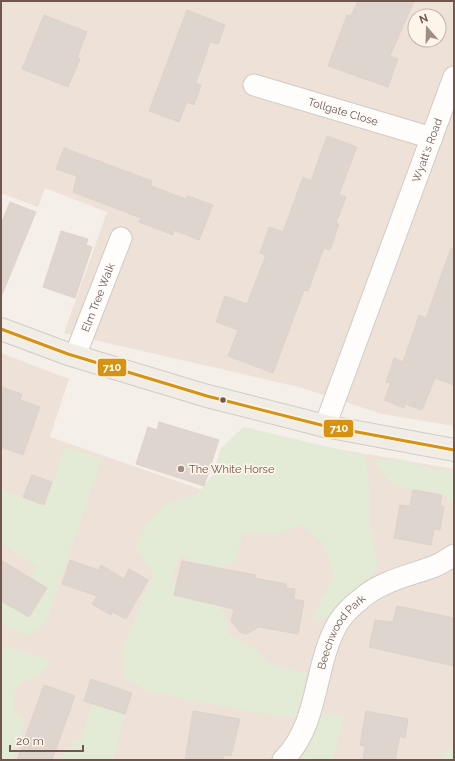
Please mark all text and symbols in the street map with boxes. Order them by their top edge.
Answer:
north arrow [407,8,447,48]
text: N [418,12,430,27]
street label: Tollgate Close [307,95,380,128]
street label: Wyatt's Road [409,116,445,184]
street label: Elm Tree Walk [79,261,117,334]
line badge: 710 [97,358,127,377]
text: 710 [103,361,121,374]
unlabelled marker [218,395,228,405]
line badge: 710 [323,419,354,438]
text: 710 [330,422,348,435]
place label: The White Horse [189,463,275,476]
marker: The White Horse [176,464,186,474]
street label: Beechwood Park [315,592,368,671]
scale bar [10,727,83,753]
text: 20 m [16,734,44,748]

